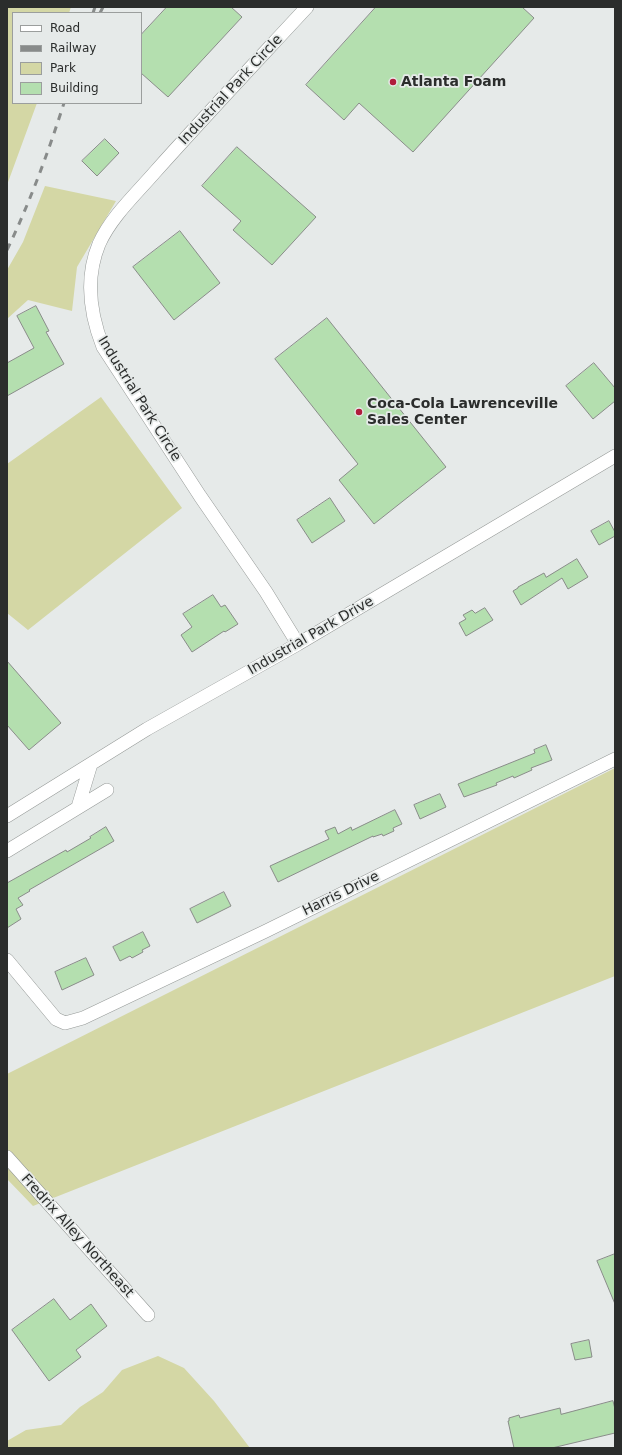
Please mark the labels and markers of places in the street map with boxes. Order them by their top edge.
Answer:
place label: Atlanta Foam [401,74,506,90]
marker: Atlanta Foam [388,77,398,87]
place label: Coca-Cola Lawrenceville Sales Center [367,396,558,428]
marker: Coca-Cola Lawrenceville Sales Center [354,407,364,417]

